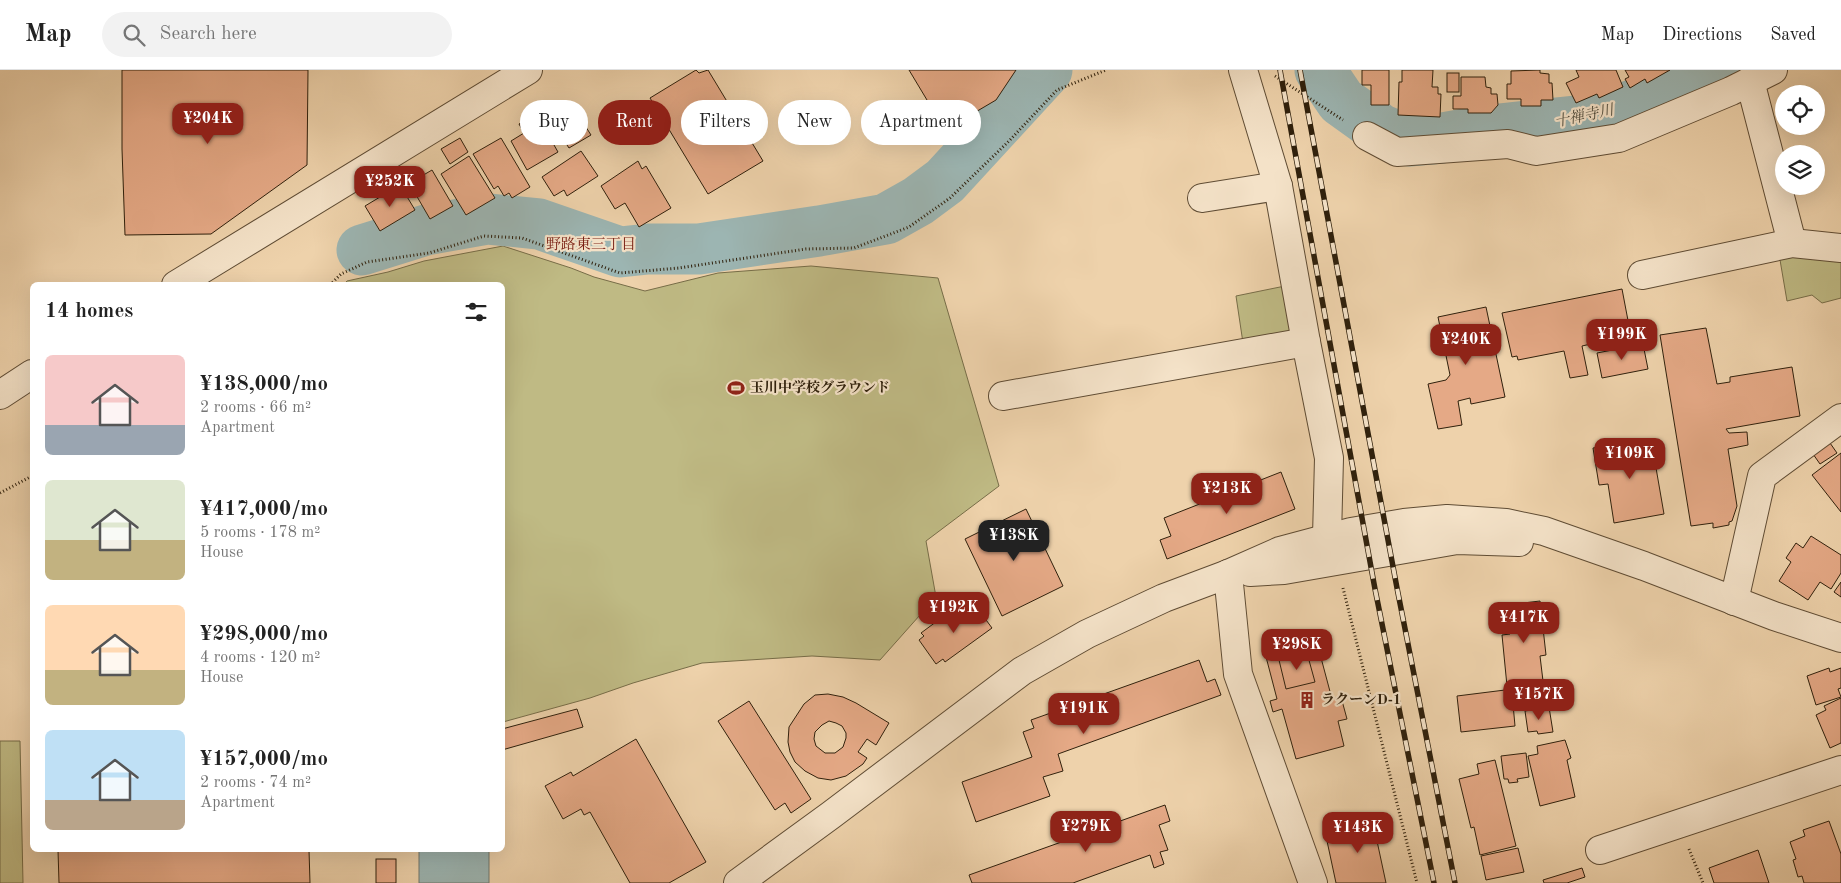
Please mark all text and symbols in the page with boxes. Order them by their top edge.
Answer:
search box [102,12,452,57]
icon: search [120,21,148,49]
text: Map [25,23,72,47]
text: Search here [160,25,257,44]
text: Map [1601,26,1634,44]
text: Directions [1662,26,1742,44]
text: Saved [1770,26,1816,44]
map controls [1775,85,1825,195]
button: locate [1775,85,1825,135]
chip: Buy [520,100,588,145]
chip: Rent [598,100,671,145]
chip: Filters [681,100,768,145]
chip: New [778,100,851,145]
chip: Apartment [861,100,981,145]
water label: 十禅寺川 [1553,101,1617,131]
pin: ¥204K [173,102,243,145]
text: ¥204K [183,111,233,127]
button: layers [1775,145,1825,195]
pin: ¥252K [355,166,425,208]
text: ¥252K [365,174,415,190]
district label: 野路東三丁目 [546,236,636,253]
icon: filters [462,298,490,326]
text: 14 homes [45,301,133,322]
pin: ¥199K [1587,318,1657,361]
pin: ¥240K [1431,324,1501,366]
text: ¥199K [1597,327,1647,343]
text: ¥240K [1441,332,1491,348]
text: ¥138,000/mo [200,374,328,395]
icon: home [85,375,145,435]
sports icon: 玉川中学校グラウンド [726,378,746,398]
place label: 玉川中学校グラウンド [750,380,890,395]
text: 2 rooms · 66 m² [200,400,311,416]
text: Apartment [200,420,275,436]
pin: ¥109K [1595,438,1665,480]
text: ¥109K [1605,446,1655,462]
pin: ¥213K [1192,472,1262,515]
text: ¥213K [1202,481,1252,497]
text: ¥417,000/mo [200,499,328,520]
icon: home [85,500,145,560]
pin: ¥138K [979,520,1049,562]
text: 5 rooms · 178 m² [200,525,320,541]
text: ¥138K [989,528,1039,544]
text: House [200,545,243,561]
pin: ¥192K [919,592,989,634]
text: ¥192K [929,600,979,616]
pin: ¥417K [1489,602,1559,644]
text: ¥417K [1499,610,1549,626]
text: ¥298,000/mo [200,624,328,645]
icon: home [85,625,145,685]
pin: ¥298K [1262,628,1332,671]
text: ¥298K [1272,637,1322,653]
text: 4 rooms · 120 m² [200,650,320,666]
text: House [200,670,243,686]
pin: ¥157K [1504,678,1574,721]
text: ¥157K [1514,687,1564,703]
building icon: ラクーンD-1 [1297,690,1317,710]
pin: ¥191K [1049,692,1119,735]
place label: ラクーンD-1 [1321,692,1401,707]
text: ¥191K [1059,701,1109,717]
text: ¥157,000/mo [200,749,328,770]
icon: home [85,750,145,810]
text: 2 rooms · 74 m² [200,775,311,791]
text: Apartment [200,795,275,811]
pin: ¥279K [1051,810,1121,853]
pin: ¥143K [1323,812,1393,854]
text: ¥279K [1061,819,1111,835]
text: ¥143K [1333,820,1383,836]

